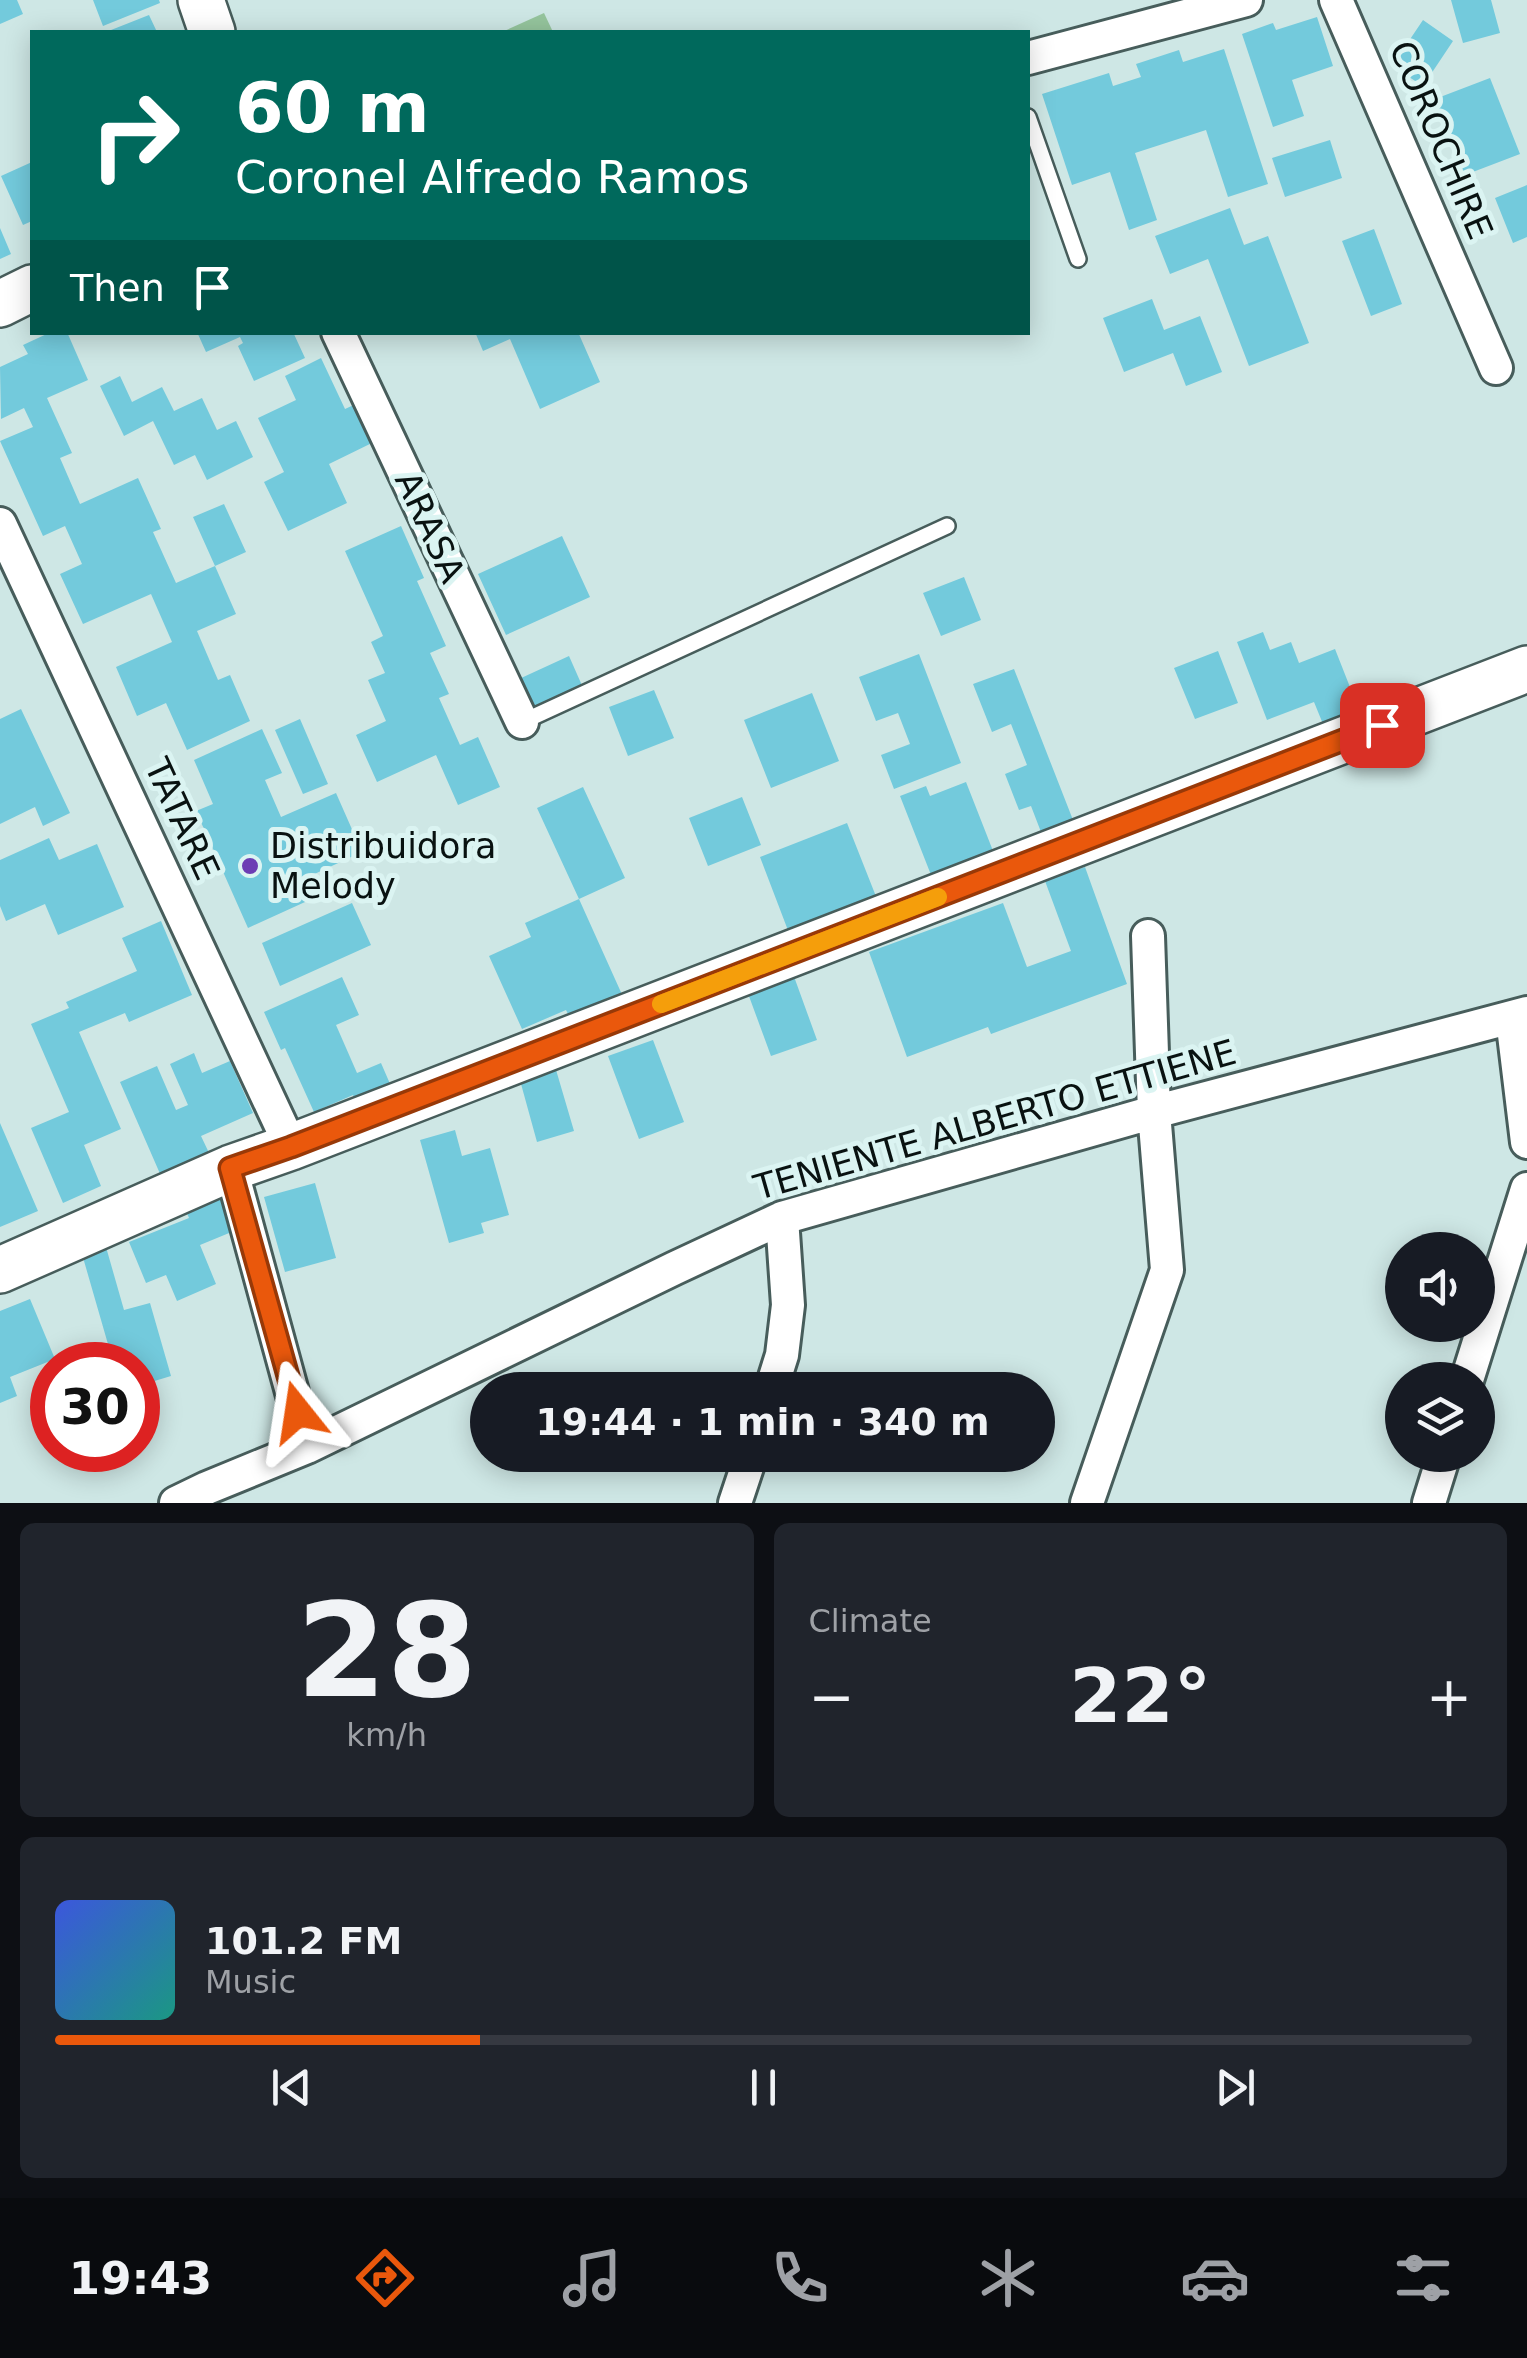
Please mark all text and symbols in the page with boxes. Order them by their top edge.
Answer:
street label: COROCHIRE [1381,35,1501,245]
text: 60 m [235,67,430,149]
icon: right [70,70,200,200]
text: Coronel Alfredo Ramos [235,151,749,204]
icon: arrive [185,260,240,315]
text: Then [70,266,165,310]
street label: ARASA [387,465,473,589]
pin [1340,683,1425,768]
icon: arrive [1355,698,1410,753]
street label: TATARE [136,751,227,886]
place label: Distribuidora Melody [270,826,496,906]
marker: Distribuidora Melody [239,855,261,877]
street label: TENIENTE ALBERTO ETTIENE [749,1032,1240,1208]
map controls [1385,1232,1495,1472]
button: sound [1385,1232,1495,1342]
speed limit sign: 30 [30,1342,160,1472]
position arrow [246,1360,350,1464]
button: layers [1385,1362,1495,1472]
text: 19:44 · 1 min · 340 m [535,1400,990,1444]
text: 28 [296,1575,477,1727]
text: Climate [809,1602,932,1640]
text: 22° [1069,1652,1211,1740]
text: − [809,1665,855,1729]
text: + [1426,1665,1472,1729]
text: km/h [346,1716,427,1754]
text: 101.2 FM [205,1919,402,1963]
text: Music [205,1963,296,2001]
icon: previous [264,2060,319,2115]
icon: pause [736,2060,791,2115]
icon: next [1208,2060,1263,2115]
icon: directions [350,2243,420,2313]
icon: music [557,2243,627,2313]
icon: phone [765,2243,835,2313]
icon: climate [973,2243,1043,2313]
icon: car [1180,2243,1250,2313]
icon: filters [1388,2243,1458,2313]
text: 19:43 [69,2252,212,2305]

